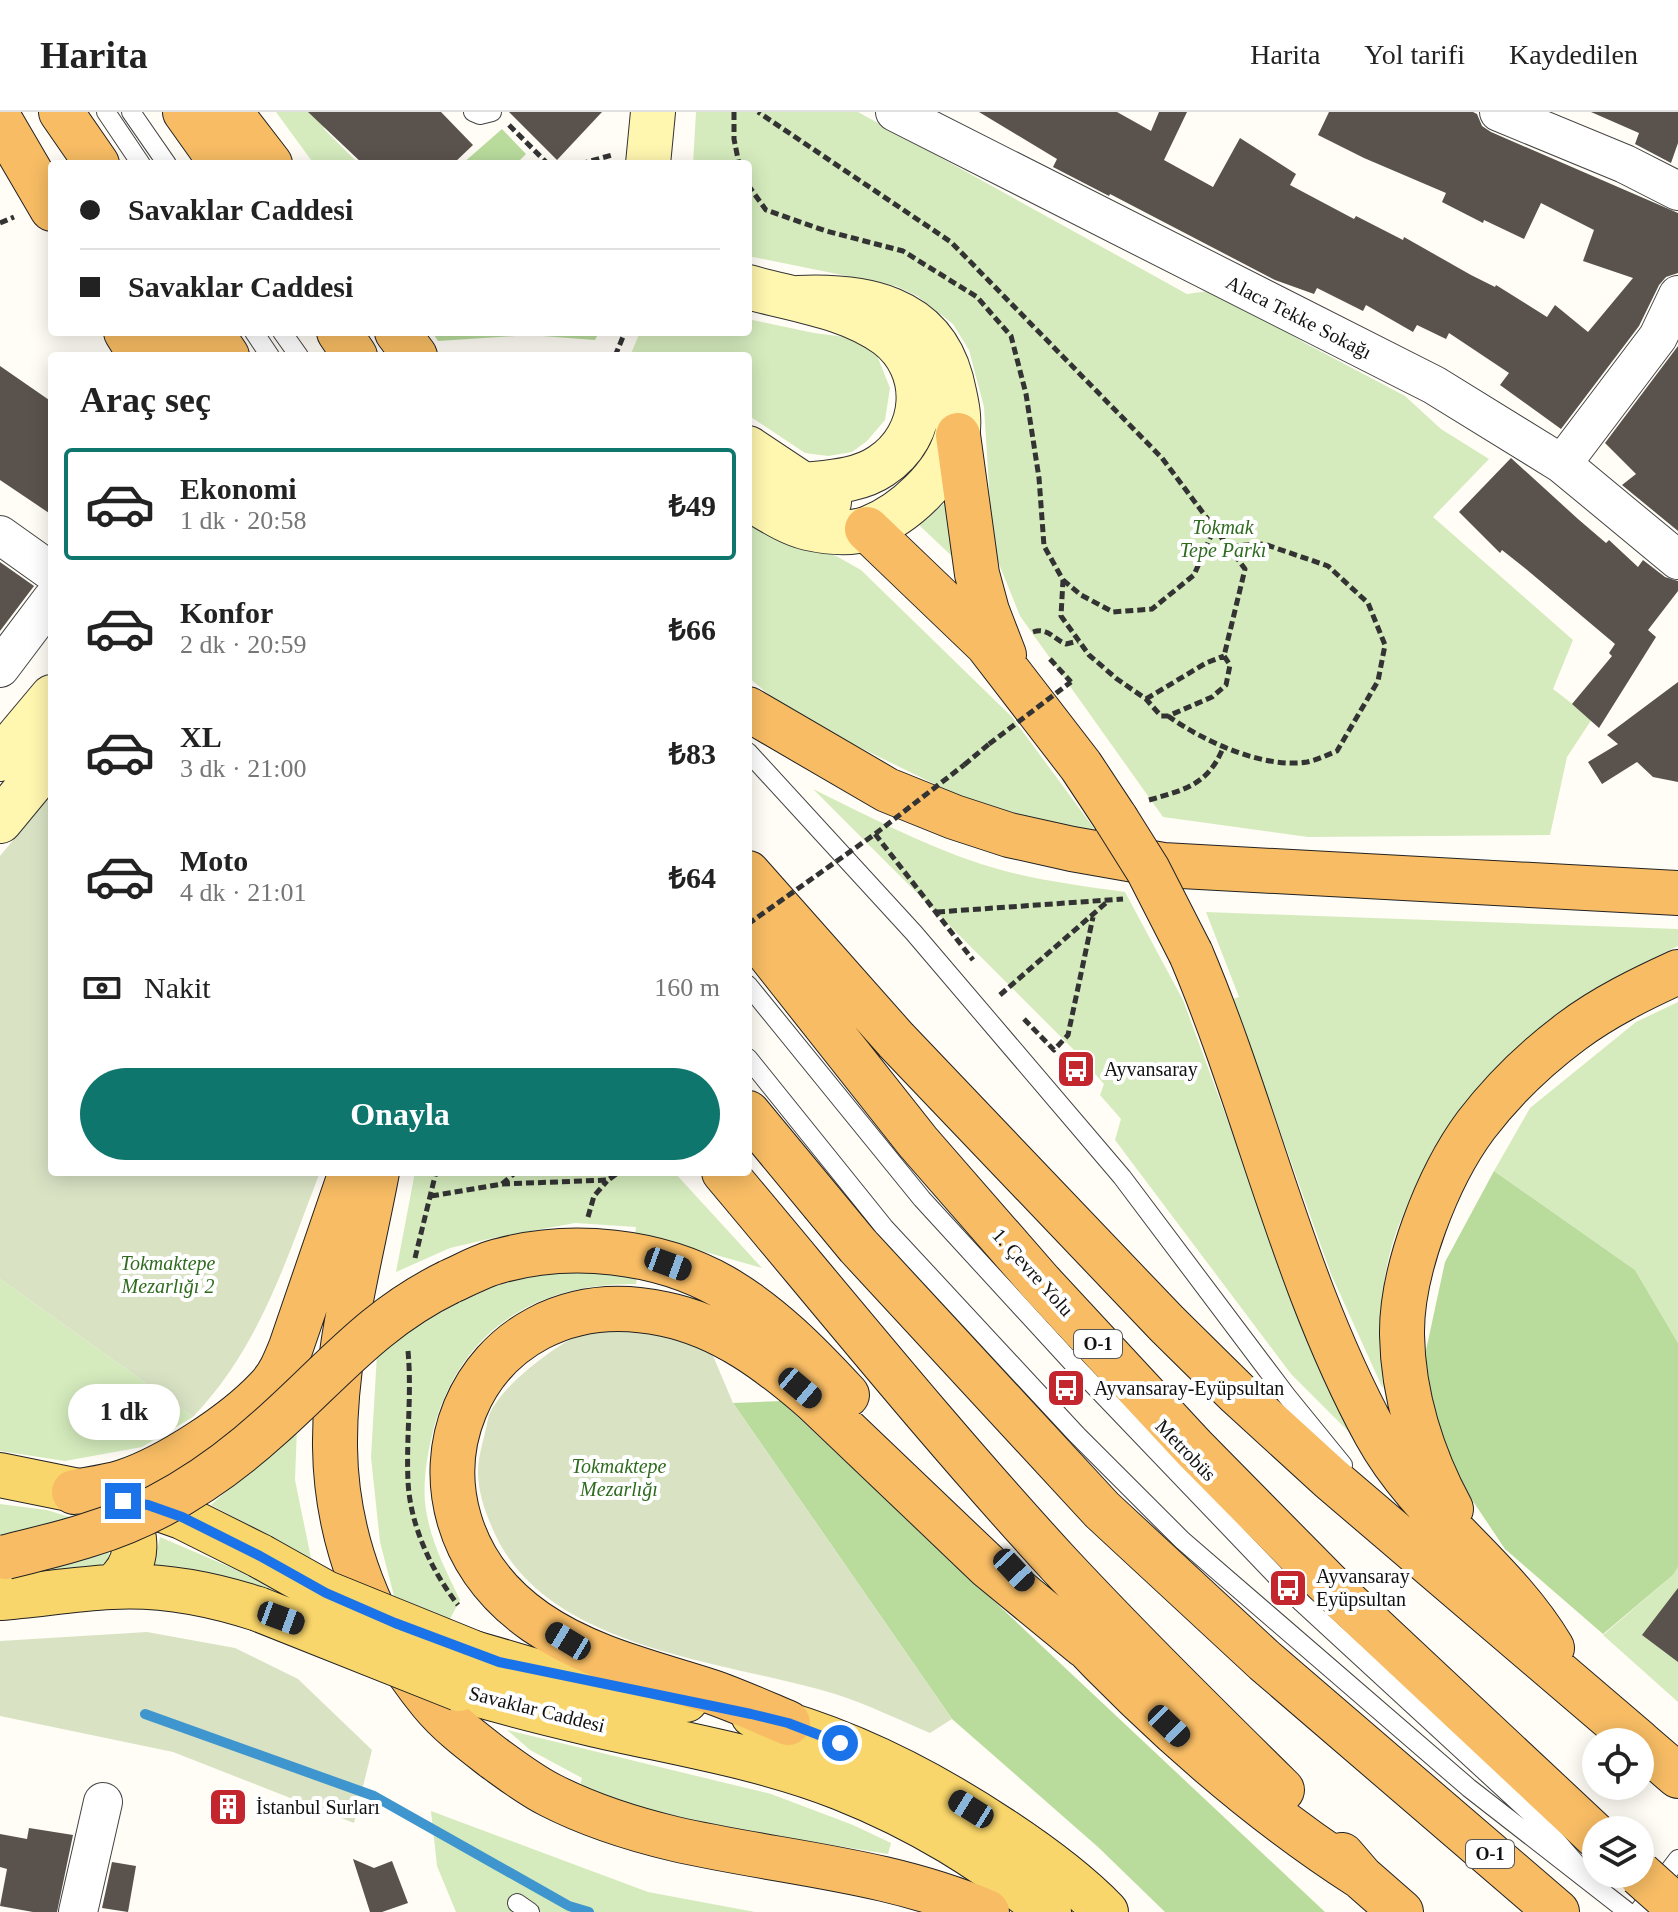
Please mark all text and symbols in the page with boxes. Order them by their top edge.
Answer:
text: Harita [40,34,148,76]
text: Harita [1250,39,1320,70]
text: Yol tarifi [1364,39,1465,70]
text: Kaydedilen [1509,39,1638,70]
text: Savaklar Caddesi [128,193,353,226]
text: Savaklar Caddesi [128,270,353,303]
street label: Alaca Tekke Sokağı [1222,271,1376,364]
text: Araç seç [80,380,211,420]
icon: car [84,468,156,540]
text: Ekonomi [180,472,297,505]
text: ₺49 [669,489,716,522]
text: 1 dk · 20:58 [180,506,306,535]
park label: Tokmak Tepe Parkı [1180,516,1266,562]
icon: car [84,592,156,664]
text: Konfor [180,596,273,629]
text: ₺66 [669,613,716,646]
text: 2 dk · 20:59 [180,630,306,659]
icon: car [84,716,156,788]
text: XL [180,720,222,753]
text: ₺83 [669,737,716,770]
text: 3 dk · 21:00 [180,754,306,783]
icon: car [84,840,156,912]
text: Moto [180,844,248,877]
text: ₺64 [669,861,716,894]
text: 4 dk · 21:01 [180,878,306,907]
icon: cash [80,966,124,1010]
text: Nakit [144,971,211,1004]
text: 160 m [654,973,720,1002]
bus stop icon: Ayvansaray [1055,1048,1097,1090]
place label: Ayvansaray [1104,1058,1198,1081]
button: Onayla [80,1068,720,1160]
street label: 1. Çevre Yolu [987,1224,1078,1321]
car [641,1245,695,1283]
park label: Tokmaktepe Mezarlığı 2 [121,1252,216,1298]
road number: O-1 [1074,1330,1122,1358]
car [774,1363,826,1413]
bus stop icon: Ayvansaray-Eyüpsultan [1045,1367,1087,1409]
place label: Ayvansaray-Eyüpsultan [1094,1377,1284,1400]
callout: 1 dk [67,1385,179,1441]
text: 1 dk [100,1397,148,1426]
street label: Metrobüs [1151,1415,1221,1485]
park label: Tokmaktepe Mezarlığı [572,1455,667,1501]
route end [105,1483,141,1519]
car [989,1544,1039,1596]
place label: Ayvansaray Eyüpsultan [1316,1565,1410,1611]
bus stop icon: Ayvansaray Eyüpsultan [1267,1567,1309,1609]
car [254,1599,308,1637]
car [541,1618,595,1664]
street label: Savaklar Caddesi [467,1681,608,1737]
car [1143,1701,1195,1751]
route start [822,1725,858,1761]
map controls [1582,1728,1654,1888]
button: locate [1582,1728,1654,1800]
building icon: İstanbul Surları [207,1786,249,1828]
car [944,1786,998,1832]
place label: İstanbul Surları [256,1796,380,1818]
button: layers [1582,1816,1654,1888]
road number: O-1 [1466,1840,1514,1868]

